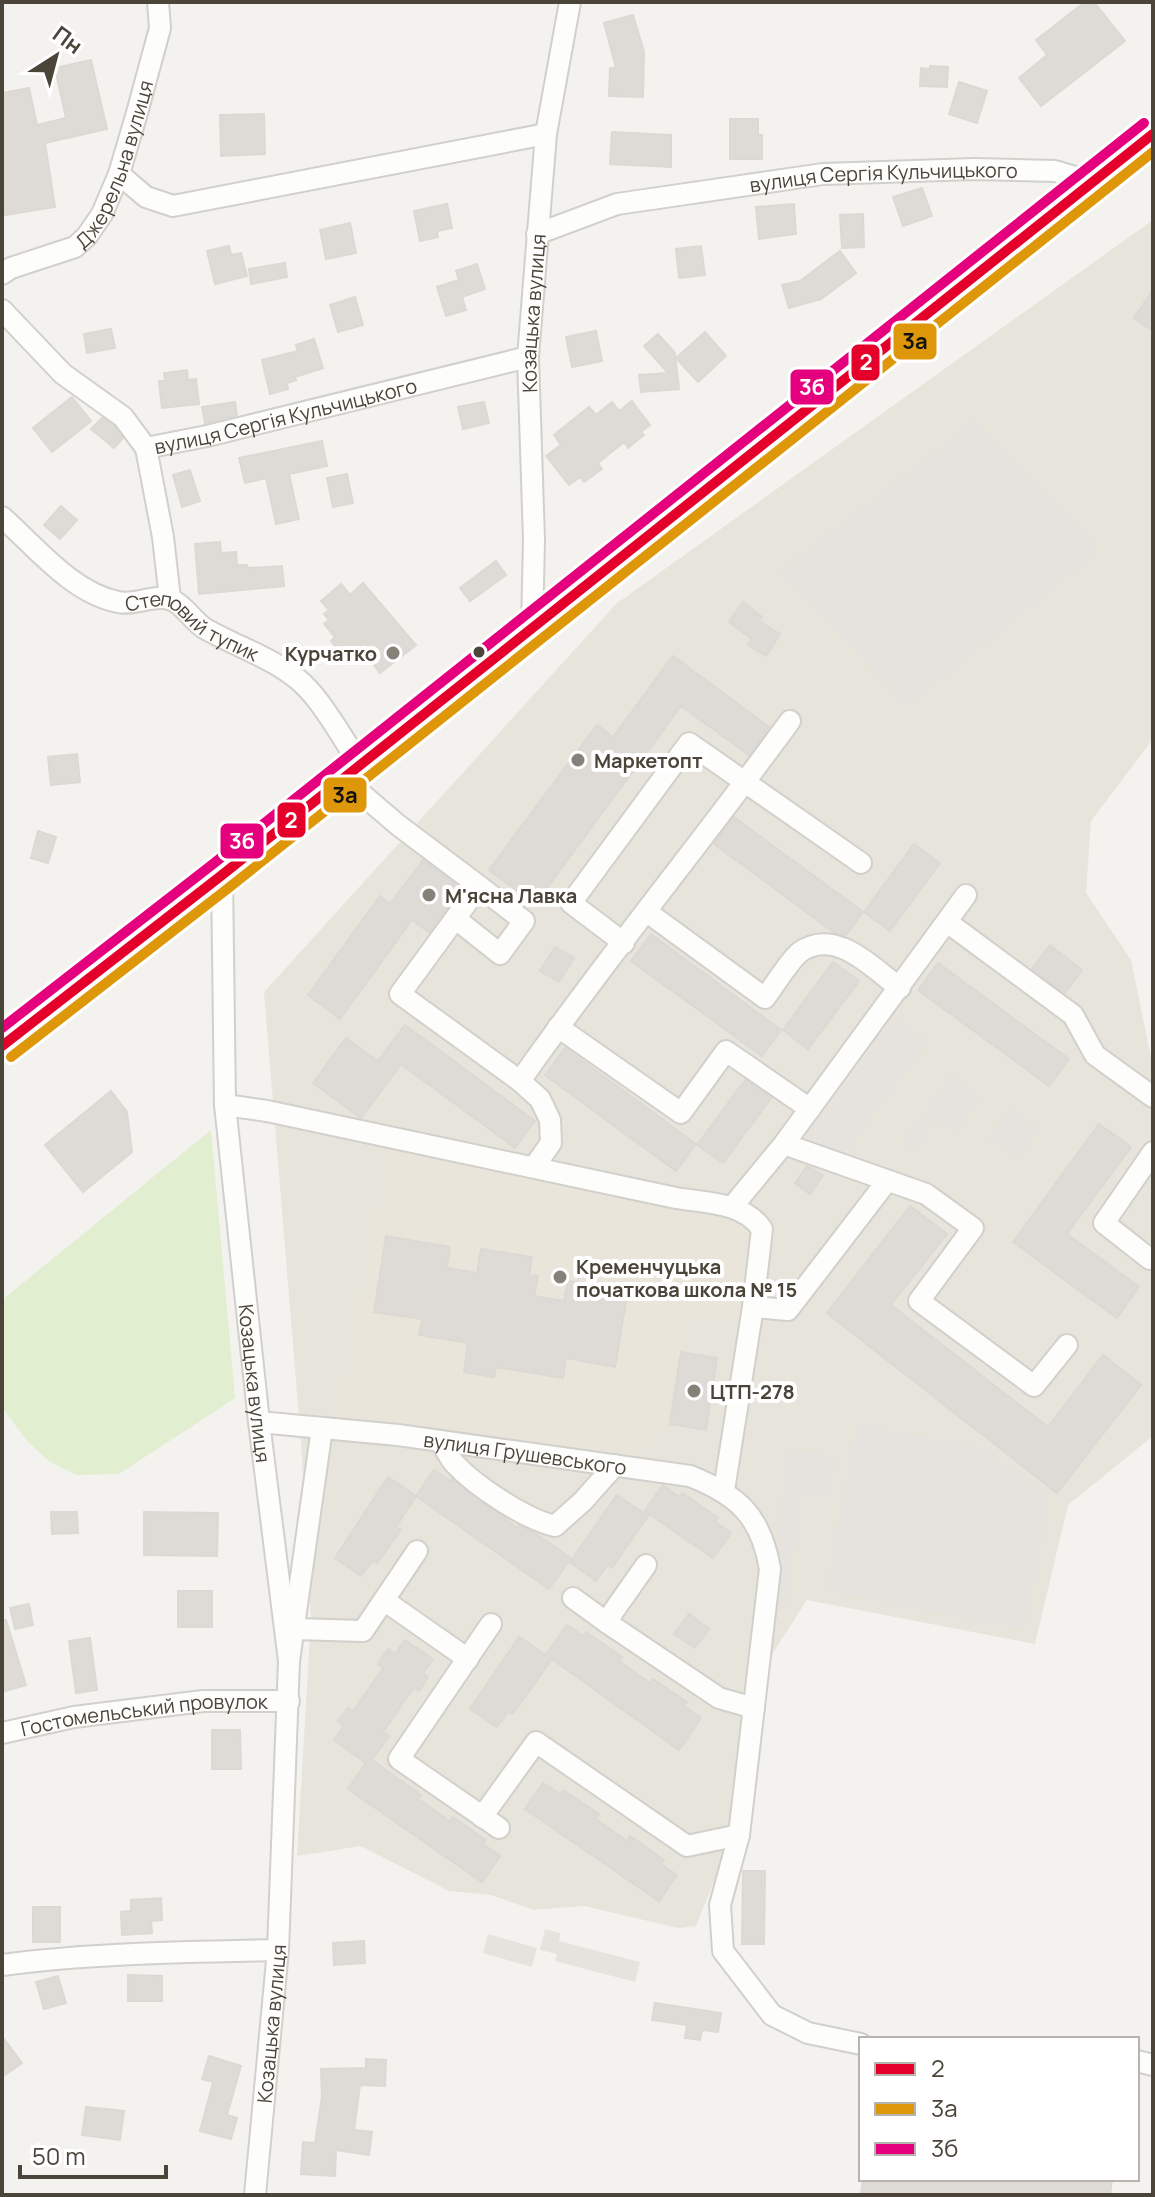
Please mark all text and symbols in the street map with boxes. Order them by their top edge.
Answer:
north arrow [16,16,96,96]
text: Пн [47,19,89,61]
street label: Джерельна вулиця [69,77,159,254]
street label: вулиця Сергія Кульчицького [748,155,1018,198]
street label: Козацька вулиця [514,233,551,393]
line badge: 3а [892,322,938,361]
text: 3а [902,326,928,356]
line badge: 2 [850,343,881,382]
text: 2 [859,347,873,377]
line badge: 3б [789,368,835,406]
street label: вулиця Сергія Кульчицького [152,371,420,460]
text: 3б [799,372,825,402]
street label: Степовий тупик [124,584,265,667]
place label: Курчатко [285,640,377,667]
marker: Курчатко [384,644,402,662]
unlabelled marker [471,644,487,660]
place label: Маркетопт [594,747,703,774]
marker: Маркетопт [569,751,587,769]
line badge: 3а [322,776,368,814]
text: 3а [332,780,358,810]
line badge: 2 [276,801,307,839]
text: 2 [284,805,298,835]
line badge: 3б [219,822,265,860]
text: 3б [229,826,255,856]
place label: М'ясна Лавка [445,882,577,909]
marker: М'ясна Лавка [420,886,438,904]
place label: Кременчуцька початкова школа № 15 [576,1253,797,1303]
marker: Кременчуцька початкова школа № 15 [551,1268,569,1286]
street label: Козацька вулиця [233,1303,277,1464]
place label: ЦТП-278 [710,1378,795,1405]
marker: ЦТП-278 [685,1382,703,1400]
street label: вулиця Грушевського [422,1425,629,1480]
street label: Гостомельський провулок [18,1688,269,1742]
street label: Козацька вулиця [250,1944,292,2104]
legend [859,2037,1139,2181]
text: 2 [931,2051,945,2084]
text: 3а [931,2091,958,2124]
scale bar [20,2129,166,2179]
text: 3б [931,2131,958,2164]
text: 50 m [32,2139,86,2172]

